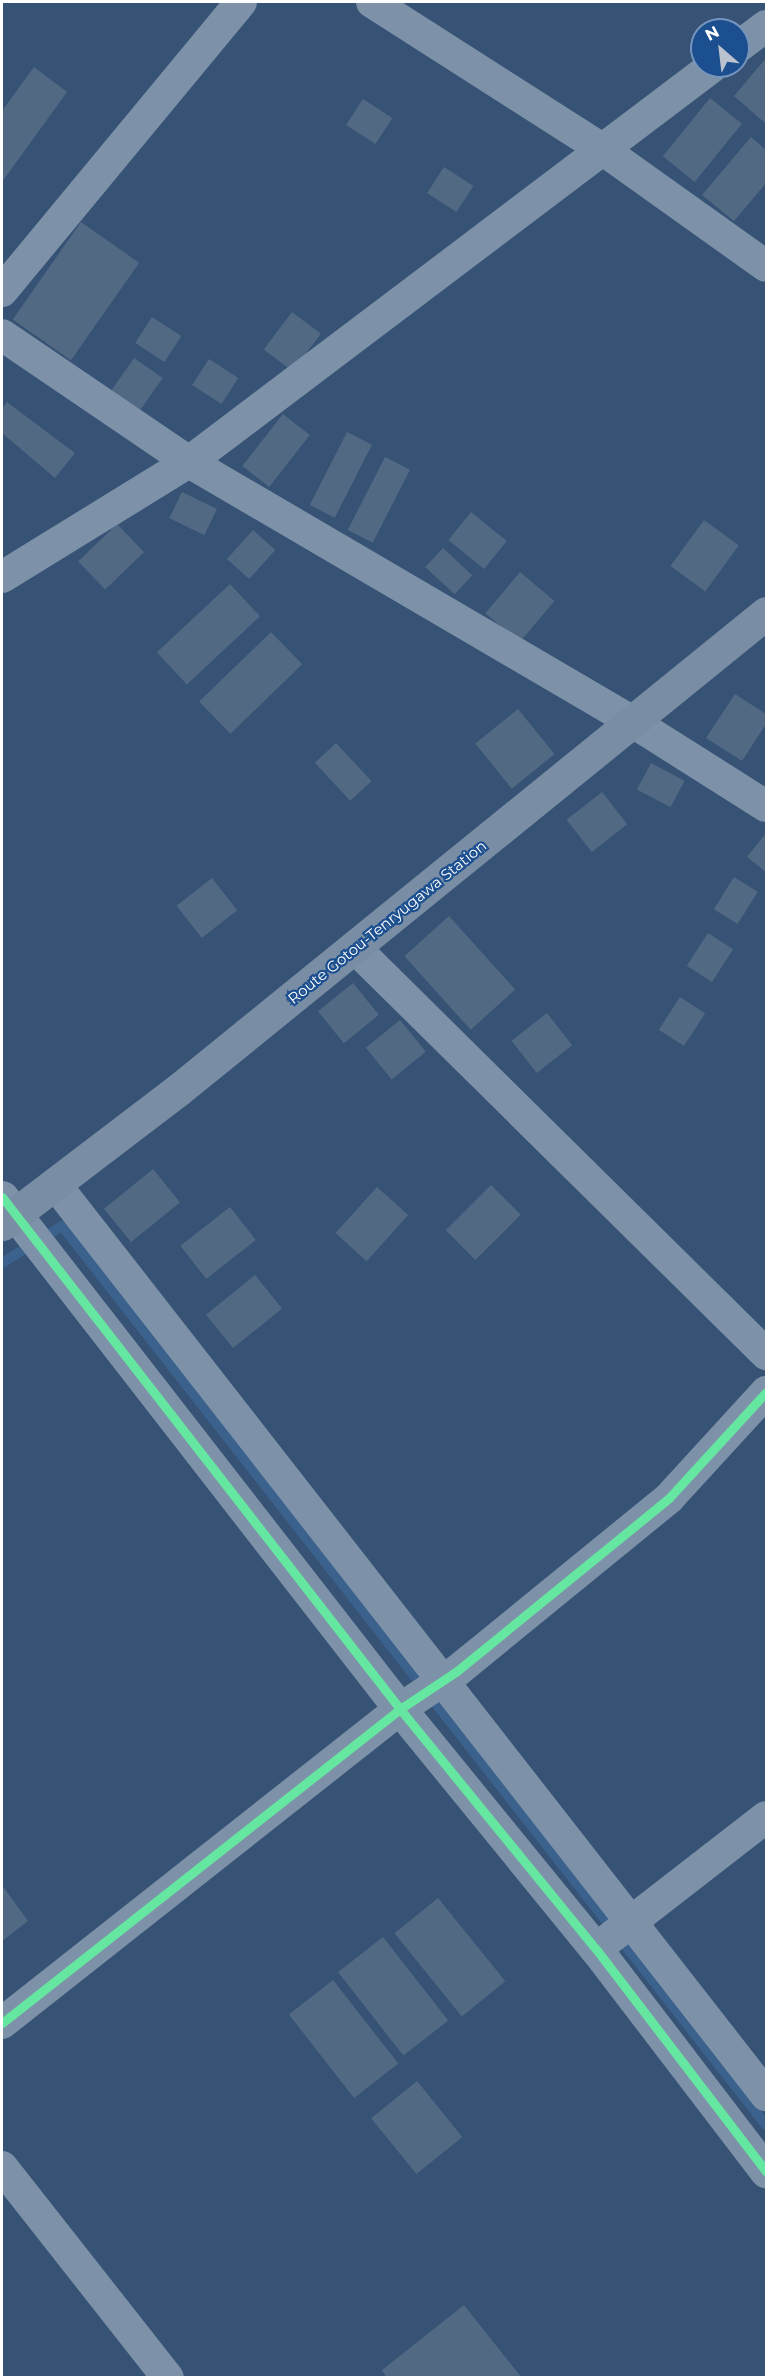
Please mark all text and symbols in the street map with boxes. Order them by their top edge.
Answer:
north arrow [690,18,750,78]
text: N [702,22,722,45]
street label: Route Gotou-Tenryugawa Station [284,836,490,1008]

